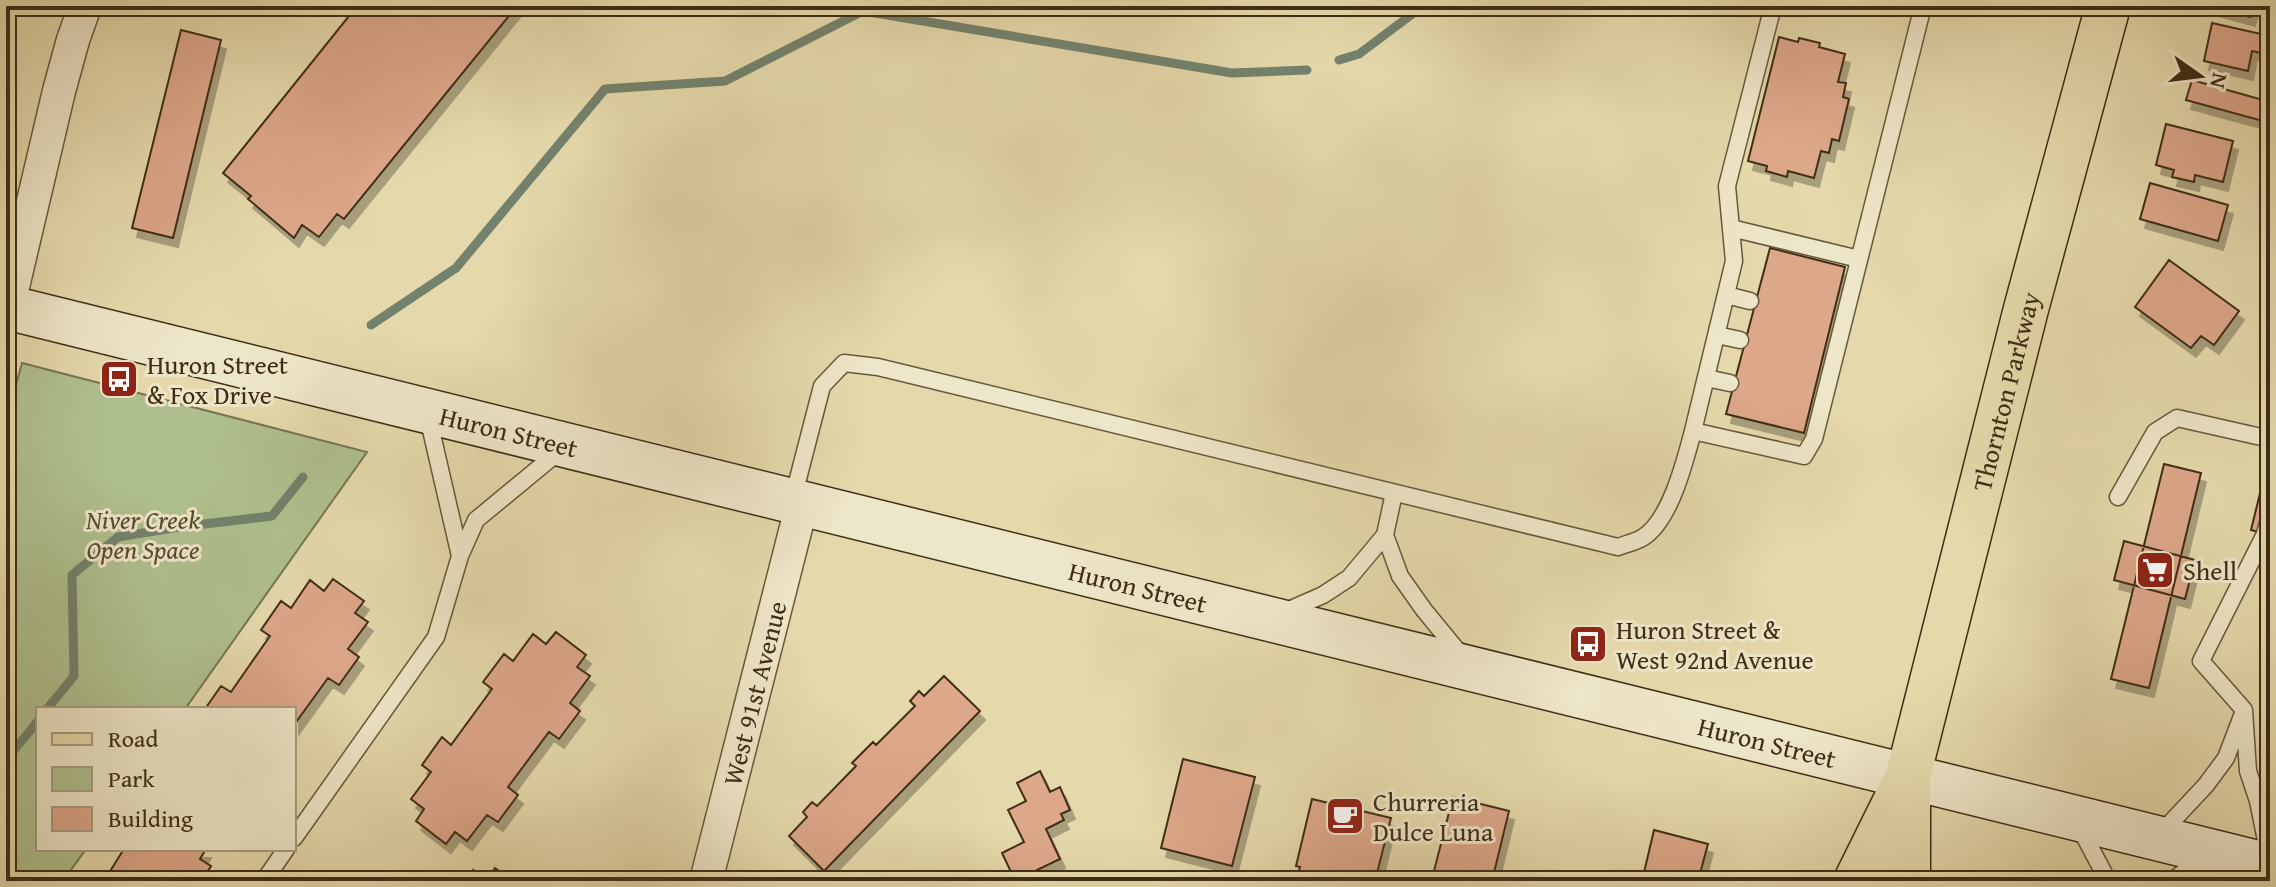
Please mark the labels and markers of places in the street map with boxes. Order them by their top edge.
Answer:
place label: Huron Street & Fox Drive [147,345,288,414]
bus stop icon: Huron Street & Fox Drive [98,358,140,400]
supermarket icon: Shell [2134,549,2176,591]
place label: Shell [2183,551,2237,590]
place label: Huron Street & West 92nd Avenue [1616,610,1814,679]
bus stop icon: Huron Street & West 92nd Avenue [1567,623,1609,665]
place label: Churreria Dulce Luna [1373,782,1494,851]
cafe icon: Churreria Dulce Luna [1324,795,1366,837]

